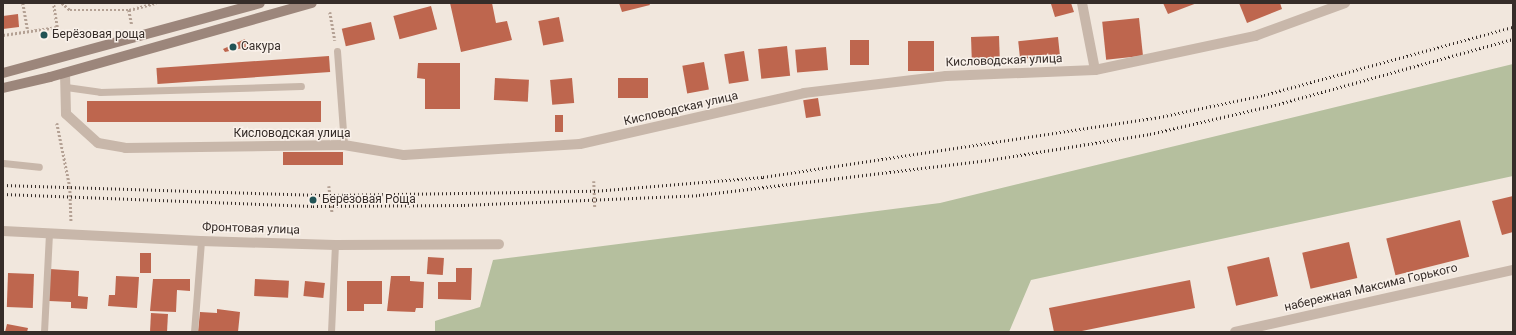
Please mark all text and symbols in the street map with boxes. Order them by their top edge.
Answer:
place label: Берёзовая роща [52,28,145,42]
marker: Берёзовая роща [39,30,49,40]
place label: Сакура [241,40,281,54]
marker: Сакура [228,42,238,52]
street label: Кисловодская улица [945,52,1063,70]
street label: Кисловодская улица [622,89,740,129]
street label: Кисловодская улица [234,127,350,141]
place label: Берёзовая Роща [322,193,416,207]
marker: Берёзовая Роща [307,194,319,206]
street label: Фронтовая улица [202,220,300,238]
street label: набережная Максима Горького [1283,261,1459,315]

